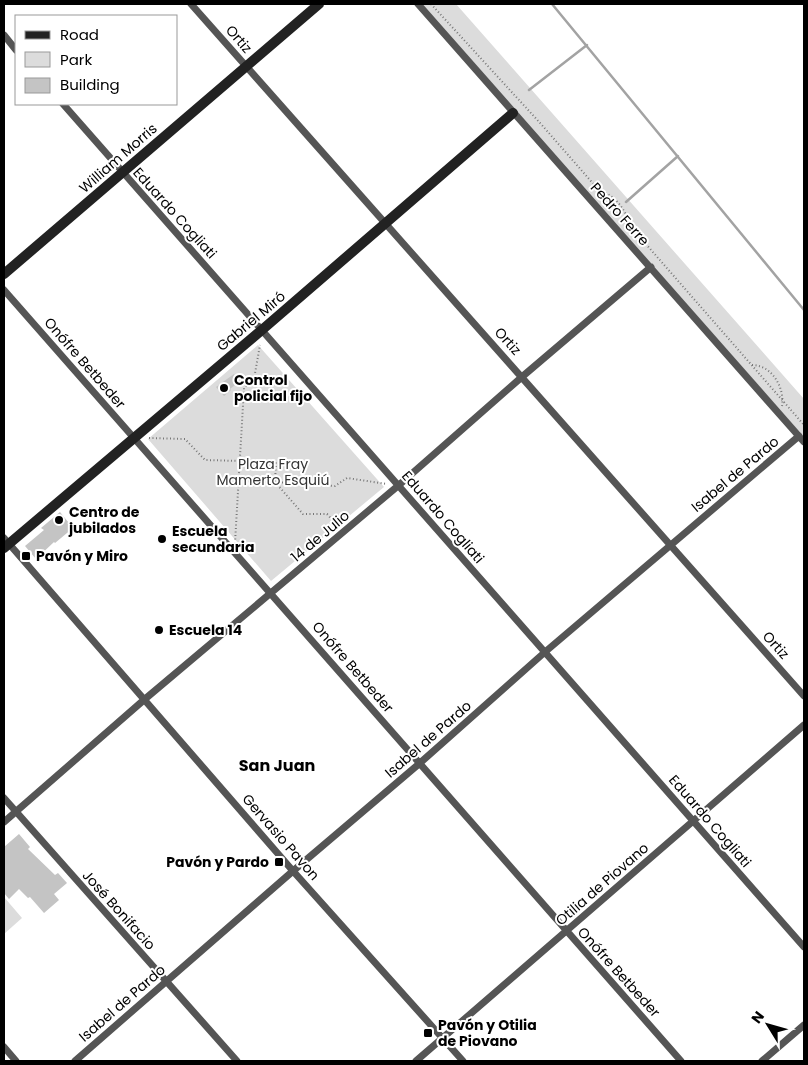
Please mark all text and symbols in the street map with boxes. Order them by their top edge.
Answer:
legend [15,15,178,105]
street label: Ortiz [221,21,257,57]
text: Road [60,24,99,45]
text: Park [60,49,92,70]
text: Building [60,74,120,95]
street label: William Morris [75,119,161,197]
street label: Eduardo Cogliati [129,163,221,263]
street label: Pedro Ferre [586,178,654,250]
street label: Gabriel Miró [212,286,290,356]
street label: Onófre Betbeder [40,313,130,413]
street label: Ortiz [490,323,526,359]
place label: Control policial fijo [234,370,312,406]
marker: Control policial fijo [218,382,230,394]
street label: Isabel de Pardo [687,431,783,517]
park label: Plaza Fray Mamerto Esquiú [217,454,329,490]
street label: Eduardo Cogliati [397,466,489,568]
place label: Centro de jubilados [68,502,140,538]
street label: 14 de Julio [286,505,354,567]
marker: Centro de jubilados [53,514,65,526]
place label: Escuela secundaria [172,521,254,557]
marker: Escuela secundaria [156,533,168,545]
place label: Pavón y Miro [36,546,128,566]
marker: Pavón y Miro [20,550,32,562]
street label: Onófre Betbeder [308,617,398,717]
place label: Escuela 14 [169,620,242,640]
marker: Escuela 14 [153,624,165,636]
street label: Ortiz [758,627,794,663]
street label: Isabel de Pardo [380,696,476,782]
district label: San Juan [239,754,315,777]
street label: Eduardo Cogliati [664,770,756,872]
street label: Gervasio Pavon [238,789,324,885]
street label: Otilia de Piovano [551,838,653,930]
place label: Pavón y Pardo [166,852,269,872]
marker: Pavón y Pardo [273,856,285,868]
street label: José Bonifacio [78,866,160,954]
street label: Onófre Betbeder [573,923,665,1021]
street label: Isabel de Pardo [74,960,170,1046]
north arrow [743,1000,793,1050]
text: N [746,1007,769,1027]
place label: Pavón y Otilia de Piovano [438,1015,537,1051]
marker: Pavón y Otilia de Piovano [422,1027,434,1039]

